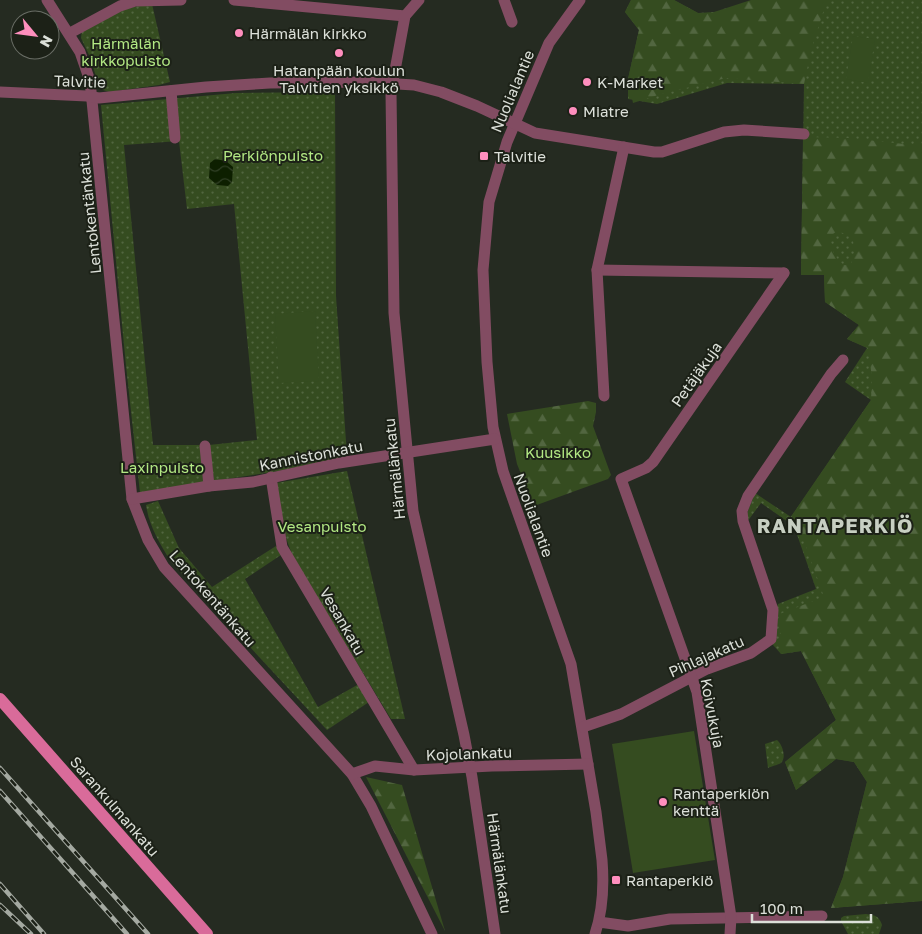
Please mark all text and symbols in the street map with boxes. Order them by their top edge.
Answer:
north arrow [10,10,60,60]
place label: Härmälän kirkko [249,24,367,42]
marker: Härmälän kirkko [233,27,245,39]
text: N [37,33,57,50]
park label: Härmälän kirkkopuisto [81,34,171,69]
marker: Hatanpään koulun Talvitien yksikkö [333,47,345,59]
street label: Nuolialantie [487,47,538,135]
place label: Hatanpään koulun Talvitien yksikkö [273,61,405,96]
street label: Talvitie [54,71,107,91]
place label: K-Market [597,73,663,91]
marker: K-Market [581,76,593,88]
place label: Miatre [583,102,629,120]
marker: Miatre [567,105,579,117]
park label: Perkiönpuisto [223,146,323,164]
place label: Talvitie [494,147,546,165]
marker: Talvitie [478,150,490,162]
street label: Lentokentänkatu [74,151,104,275]
street label: Petäjäkuja [667,338,725,410]
street label: Härmälänkatu [380,417,408,521]
street label: Kannistonkatu [258,436,364,474]
park label: Kuusikko [525,443,591,461]
park label: Laxinpuisto [120,458,204,476]
street label: Nuolialantie [511,471,558,560]
district label: RANTAPERKIÖ [757,513,913,537]
park label: Vesanpuisto [278,517,366,535]
street label: Lentokentänkatu [166,546,260,650]
street label: Vesankatu [316,584,370,658]
street label: Pihlajakatu [666,631,746,681]
street label: Koivukuja [697,677,729,749]
street label: Kojolankatu [426,742,512,764]
street label: Sarankulmankatu [67,752,163,860]
place label: Rantaperkiön kenttä [673,784,770,819]
marker: Rantaperkiön kenttä [657,796,669,808]
street label: Härmälänkatu [484,811,516,915]
place label: Rantaperkiö [626,871,713,889]
marker: Rantaperkiö [610,874,622,886]
scale bar [752,892,871,924]
text: 100 m [760,899,803,917]

